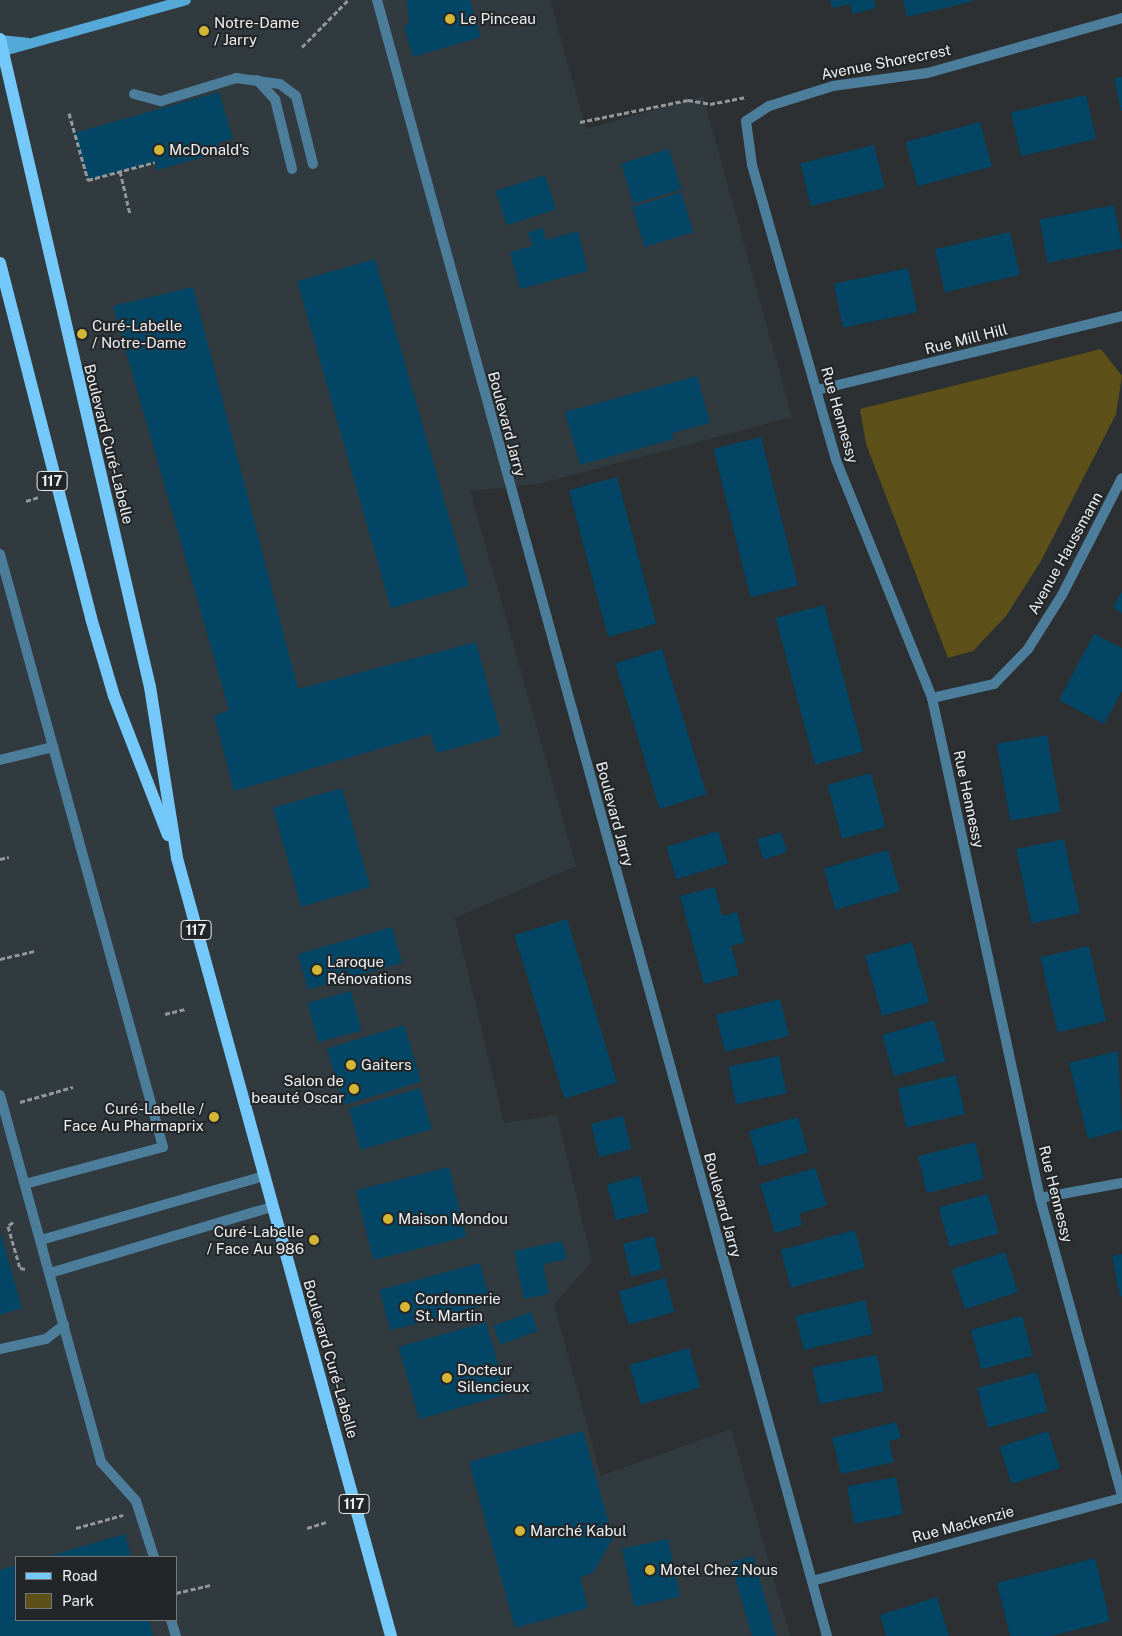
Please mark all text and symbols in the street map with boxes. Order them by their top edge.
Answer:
place label: Le Pinceau [460,10,536,28]
place label: Notre-Dame / Jarry [214,13,299,48]
marker: Le Pinceau [444,13,456,25]
marker: Notre-Dame / Jarry [198,25,210,37]
street label: Avenue Shorecrest [819,41,953,83]
place label: McDonald's [169,141,249,159]
marker: McDonald's [153,144,165,156]
place label: Curé-Labelle / Notre-Dame [92,316,186,351]
street label: Rue Mill Hill [923,320,1009,358]
marker: Curé-Labelle / Notre-Dame [76,328,88,340]
street label: Boulevard Curé-Labelle [80,362,138,526]
street label: Rue Hennessy [818,365,862,465]
street label: Boulevard Jarry [484,370,530,478]
road number: 117 [36,470,68,492]
street label: Avenue Haussmann [1024,489,1106,617]
street label: Rue Hennessy [950,748,988,850]
street label: Boulevard Jarry [592,760,638,868]
road number: 117 [180,918,212,942]
place label: Laroque Rénovations [327,952,412,987]
marker: Laroque Rénovations [311,964,323,976]
place label: Gaiters [361,1056,412,1074]
marker: Gaiters [345,1059,357,1071]
place label: Salon de beauté Oscar [251,1071,344,1106]
marker: Salon de beauté Oscar [348,1083,360,1095]
place label: Curé-Labelle / Face Au Pharmaprix [63,1099,204,1134]
marker: Curé-Labelle / Face Au Pharmaprix [208,1111,220,1123]
street label: Rue Hennessy [1035,1143,1077,1245]
street label: Boulevard Jarry [700,1151,746,1259]
place label: Maison Mondou [398,1210,508,1228]
marker: Maison Mondou [382,1213,394,1225]
place label: Curé-Labelle / Face Au 986 [207,1222,304,1257]
marker: Curé-Labelle / Face Au 986 [308,1234,320,1246]
street label: Boulevard Curé-Labelle [300,1278,362,1440]
place label: Cordonnerie St. Martin [415,1289,501,1324]
marker: Cordonnerie St. Martin [399,1301,411,1313]
place label: Docteur Silencieux [457,1360,530,1395]
marker: Docteur Silencieux [441,1372,453,1384]
road number: 117 [338,1492,370,1516]
street label: Rue Mackenzie [910,1502,1016,1546]
place label: Marché Kabul [530,1522,627,1540]
marker: Marché Kabul [514,1525,526,1537]
legend [15,1556,178,1621]
place label: Motel Chez Nous [660,1561,778,1579]
marker: Motel Chez Nous [644,1564,656,1576]
text: Road [62,1567,98,1584]
text: Park [62,1592,94,1609]

